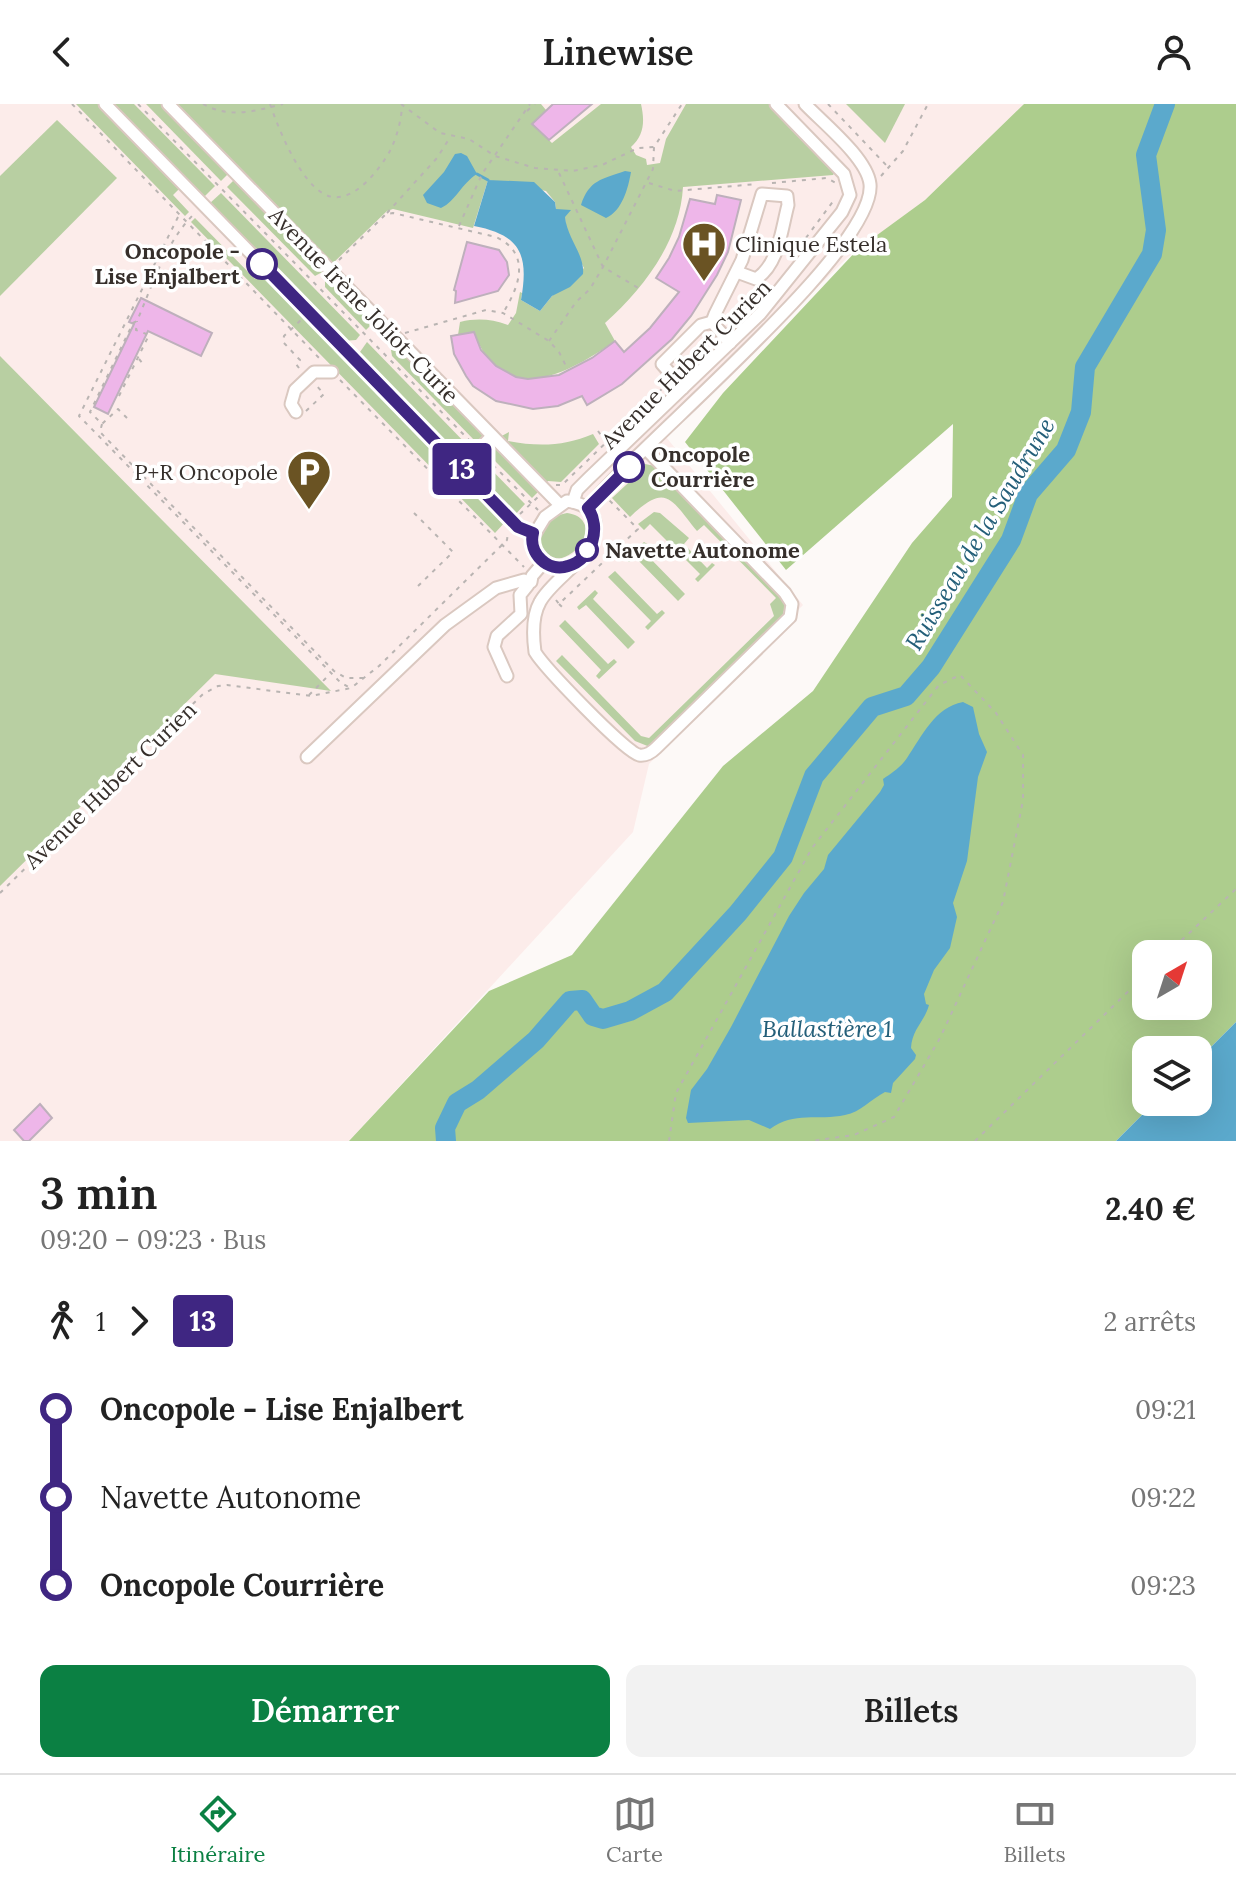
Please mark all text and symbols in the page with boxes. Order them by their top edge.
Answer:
text: Linewise [542,29,694,75]
icon: back [40,30,84,74]
icon: person [1152,30,1196,74]
street label: Avenue Irène Joliot-Curie [262,201,465,409]
hospital icon: Clinique Estela [680,220,728,283]
place label: Clinique Estela [735,230,887,258]
place label: Oncopole - Lise Enjalbert [95,237,241,290]
marker: Oncopole - Lise Enjalbert [247,249,277,279]
street label: Avenue Hubert Curien [595,273,777,455]
water label: Ruisseau de la Saudrune [898,412,1062,656]
place label: Oncopole Courrière [651,440,755,493]
line badge: 13 [426,443,498,495]
parking icon: P+R Oncopole [285,448,333,511]
text: 13 [448,451,476,487]
marker: Oncopole Courrière [614,452,644,482]
place label: P+R Oncopole [134,458,278,486]
place label: Navette Autonome [605,536,800,564]
marker: Navette Autonome [576,539,598,561]
street label: Avenue Hubert Curien [17,696,202,875]
north arrow [1132,940,1212,1020]
map controls [1132,940,1212,1116]
water label: Ballastière 1 [762,1013,892,1044]
button: layers [1132,1036,1212,1116]
text: 3 min [40,1165,158,1221]
text: 2.40 € [1105,1190,1196,1228]
text: 09:20 – 09:23 · Bus [40,1223,266,1256]
icon: walk [40,1299,84,1343]
icon: forward [117,1299,161,1343]
text: 13 [189,1303,217,1339]
text: 1 [96,1305,105,1338]
text: 2 arrêts [1103,1305,1196,1338]
text: Oncopole - Lise Enjalbert [100,1390,463,1428]
text: 09:21 [1135,1393,1196,1426]
text: Navette Autonome [100,1478,361,1516]
text: 09:22 [1130,1481,1196,1514]
text: Oncopole Courrière [100,1566,384,1604]
text: 09:23 [1130,1569,1196,1602]
button: Démarrer [40,1665,610,1757]
button: Billets [626,1665,1196,1757]
tab: Itinéraire [170,1792,265,1868]
tab: Carte [606,1792,663,1868]
tab: Billets [1004,1792,1066,1868]

